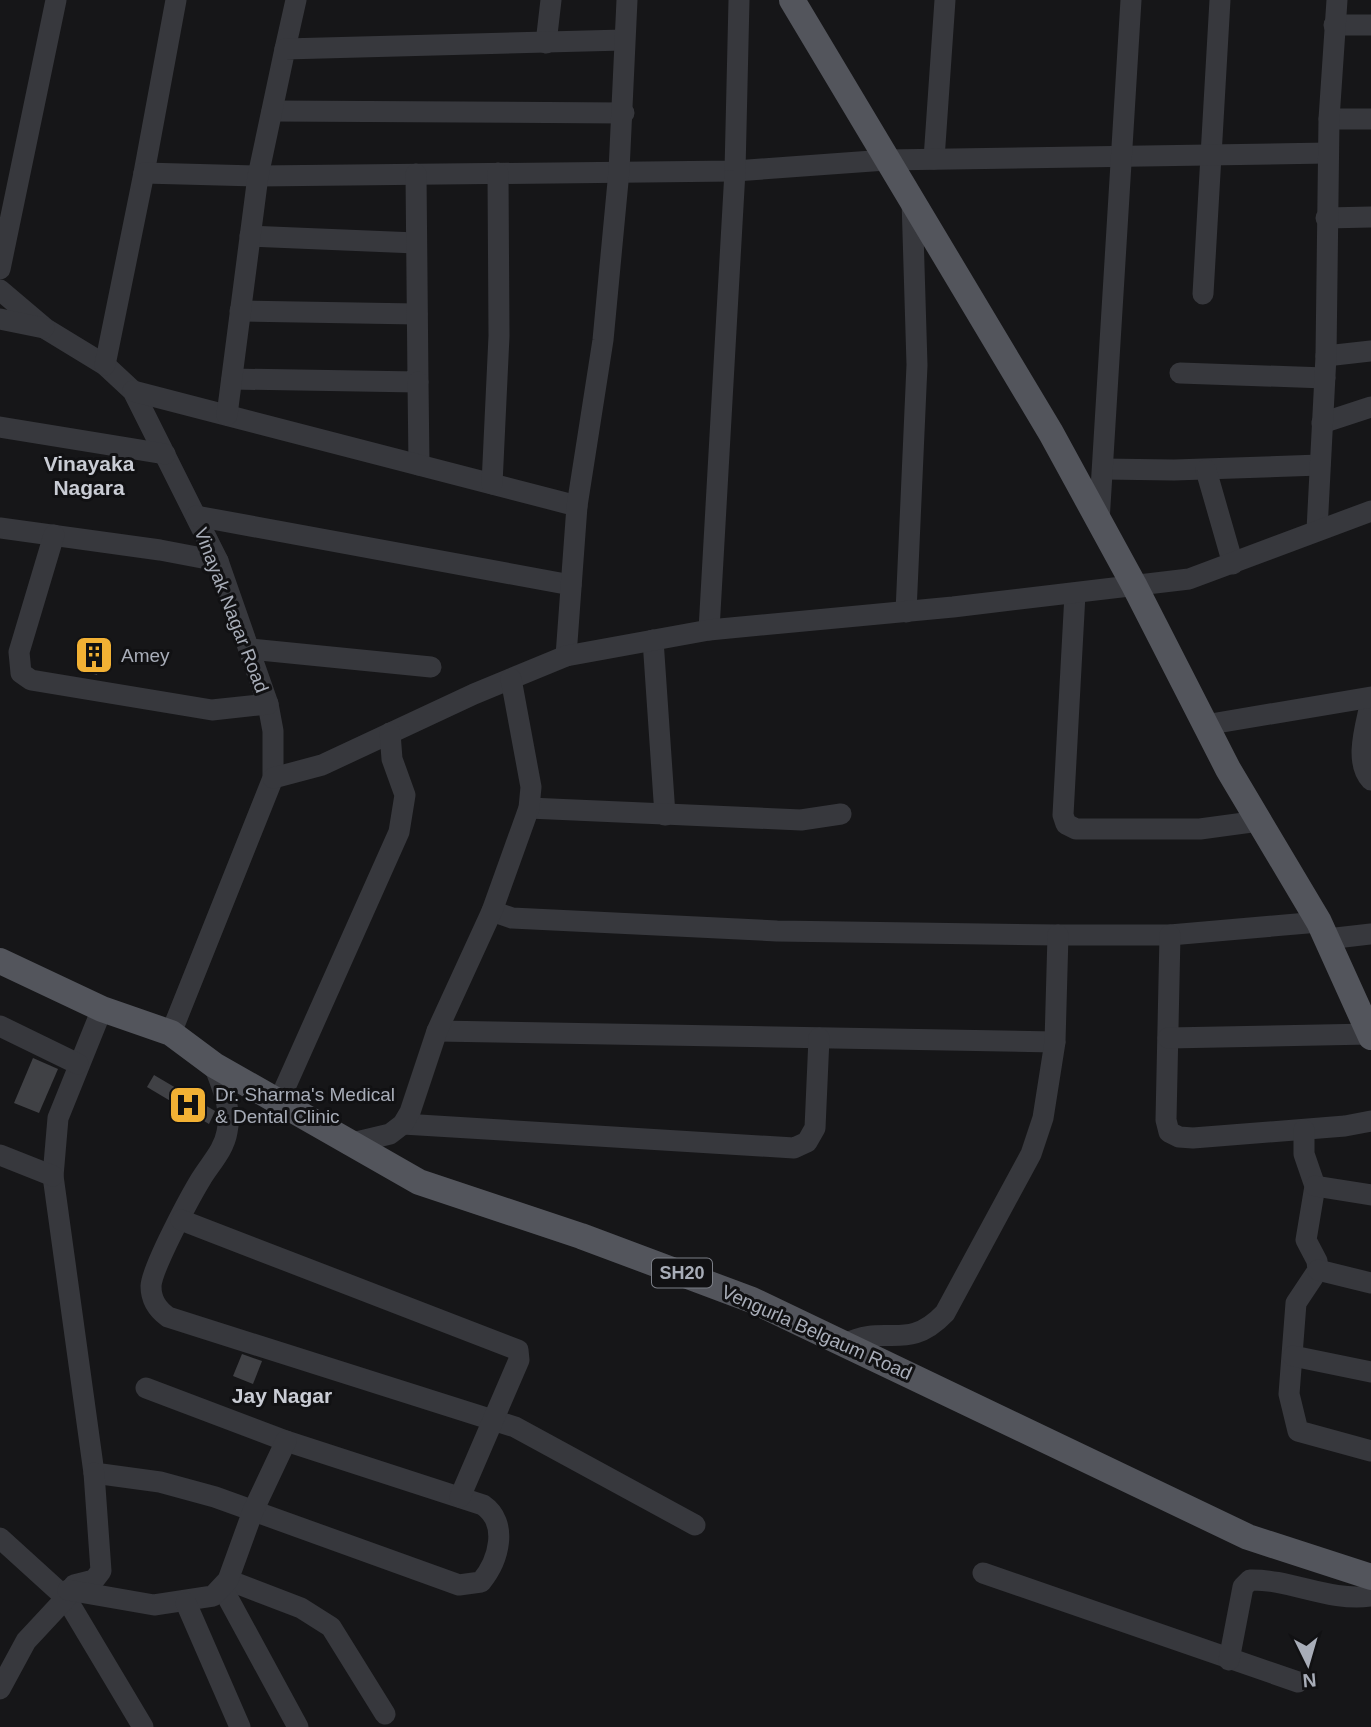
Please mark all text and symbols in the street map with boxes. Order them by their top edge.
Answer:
district label: Vinayaka Nagara [44,452,135,499]
street label: Vinayak Nagar Road [190,525,273,696]
building icon: Amey [73,634,115,676]
place label: Amey [121,645,170,666]
hospital icon: Dr. Sharma's Medical & Dental Clinic [167,1084,209,1126]
place label: Dr. Sharma's Medical & Dental Clinic [215,1084,395,1127]
road number: SH20 [652,1258,712,1288]
street label: Vengurla Belgaum Road [718,1281,915,1384]
district label: Jay Nagar [232,1384,332,1407]
north arrow [1273,1629,1343,1699]
text: N [1302,1669,1317,1691]

